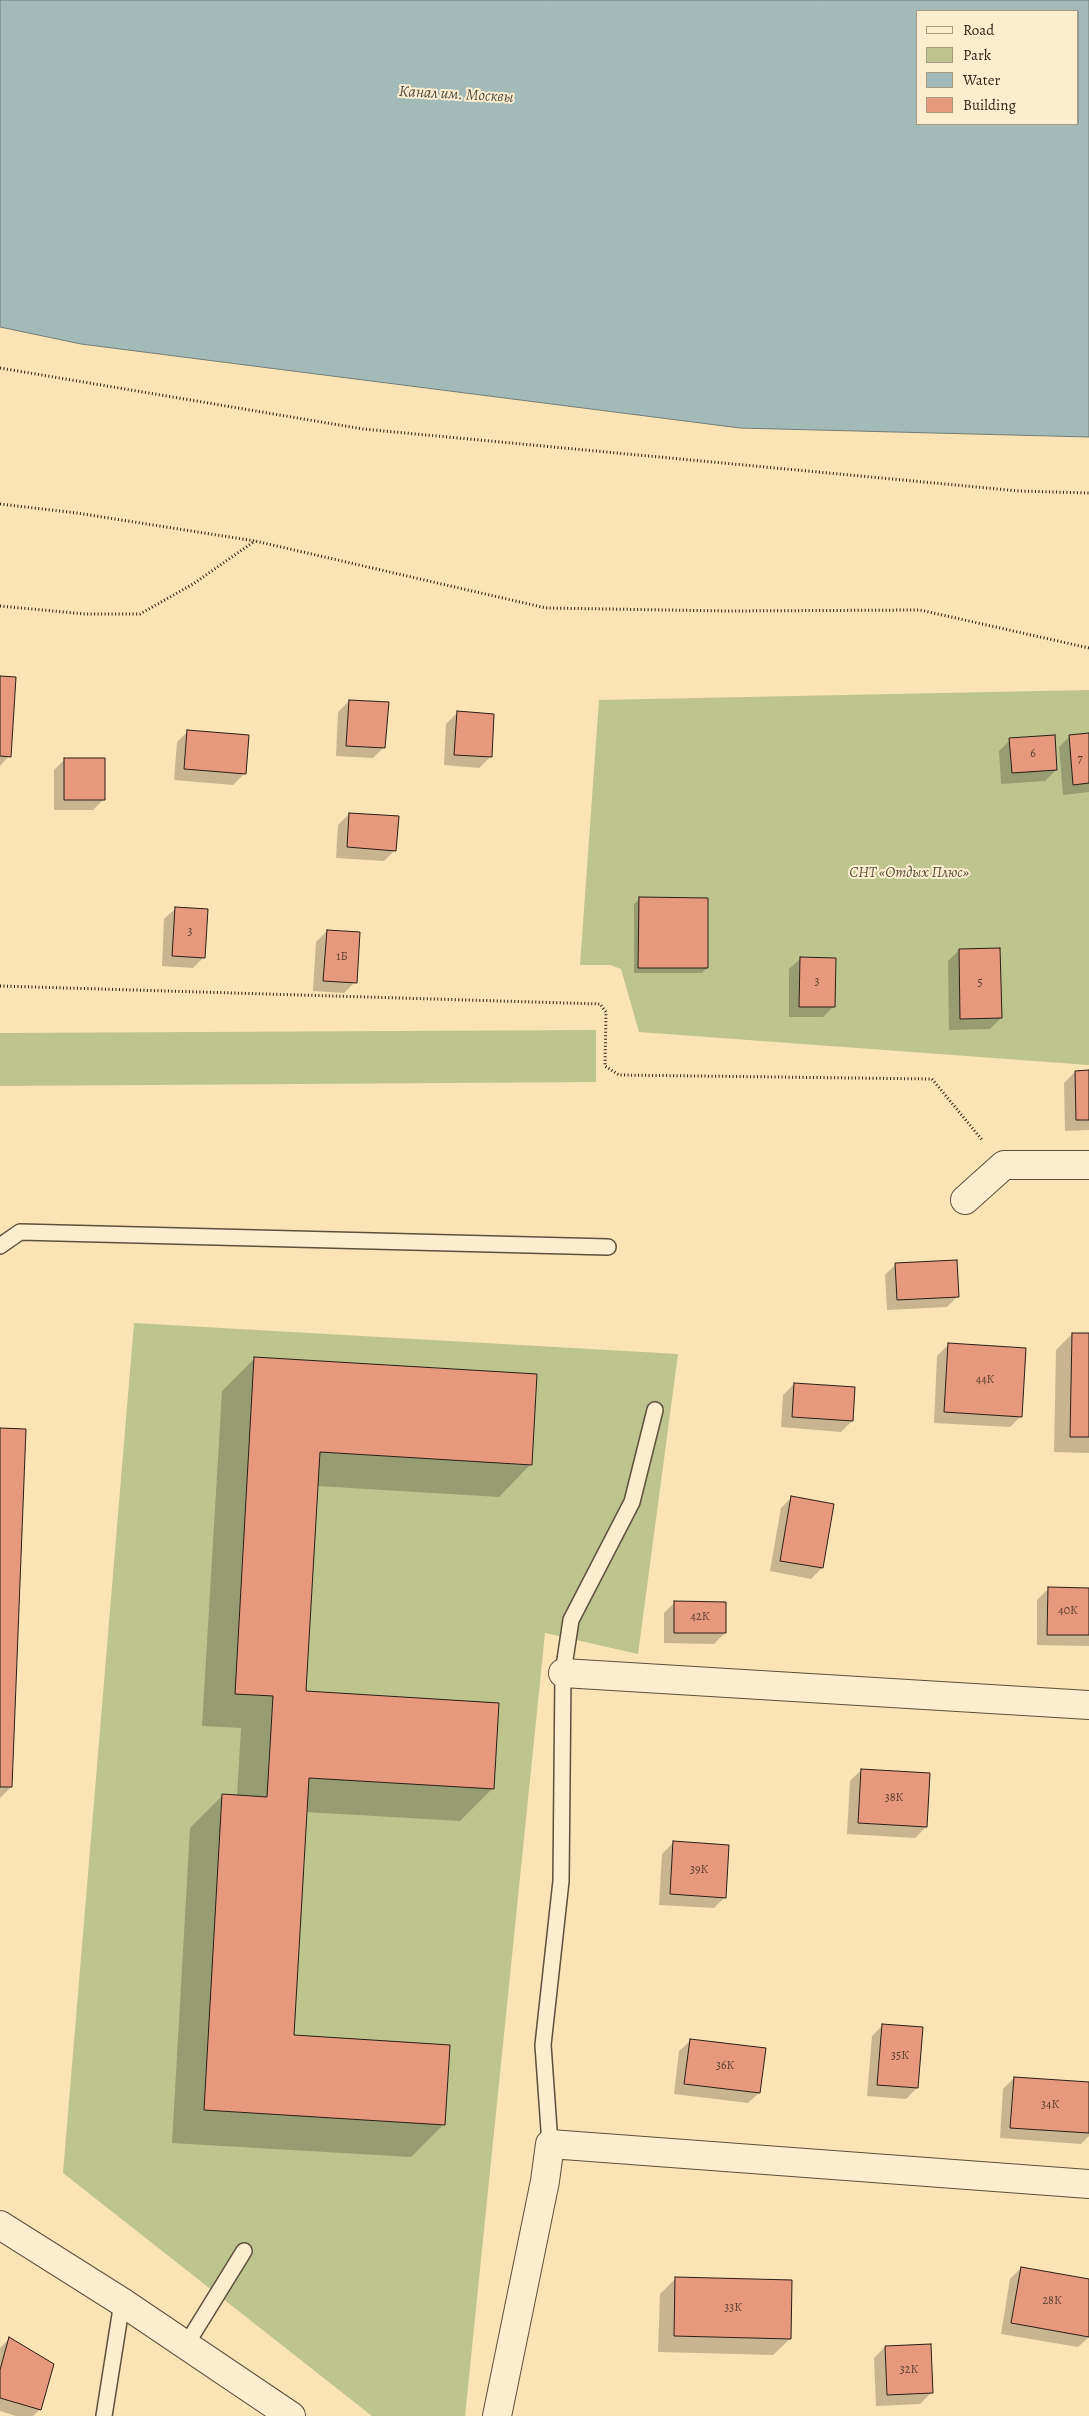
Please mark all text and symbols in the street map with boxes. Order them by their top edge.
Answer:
legend [916,10,1079,125]
text: Road [963,20,994,40]
text: Park [963,45,991,65]
text: Water [963,70,1000,90]
water label: Канал им. Москвы [398,82,514,108]
text: Building [963,95,1016,115]
house number: 6 [1030,747,1036,761]
house number: 7 [1077,752,1083,766]
park label: СНТ «Отдых Плюс» [849,864,969,882]
house number: 3 [188,925,192,939]
house number: 1Б [336,950,348,964]
house number: 3 [815,975,819,989]
house number: 5 [977,976,983,990]
house number: 44К [976,1373,994,1387]
house number: 40К [1058,1604,1078,1618]
house number: 42К [691,1610,709,1624]
house number: 38К [885,1791,903,1805]
house number: 39К [690,1863,708,1877]
house number: 35К [891,2049,909,2063]
house number: 36К [716,2059,734,2073]
house number: 34К [1041,2098,1059,2112]
house number: 28К [1042,2294,1062,2308]
house number: 33К [724,2301,742,2315]
house number: 32К [900,2363,918,2377]

